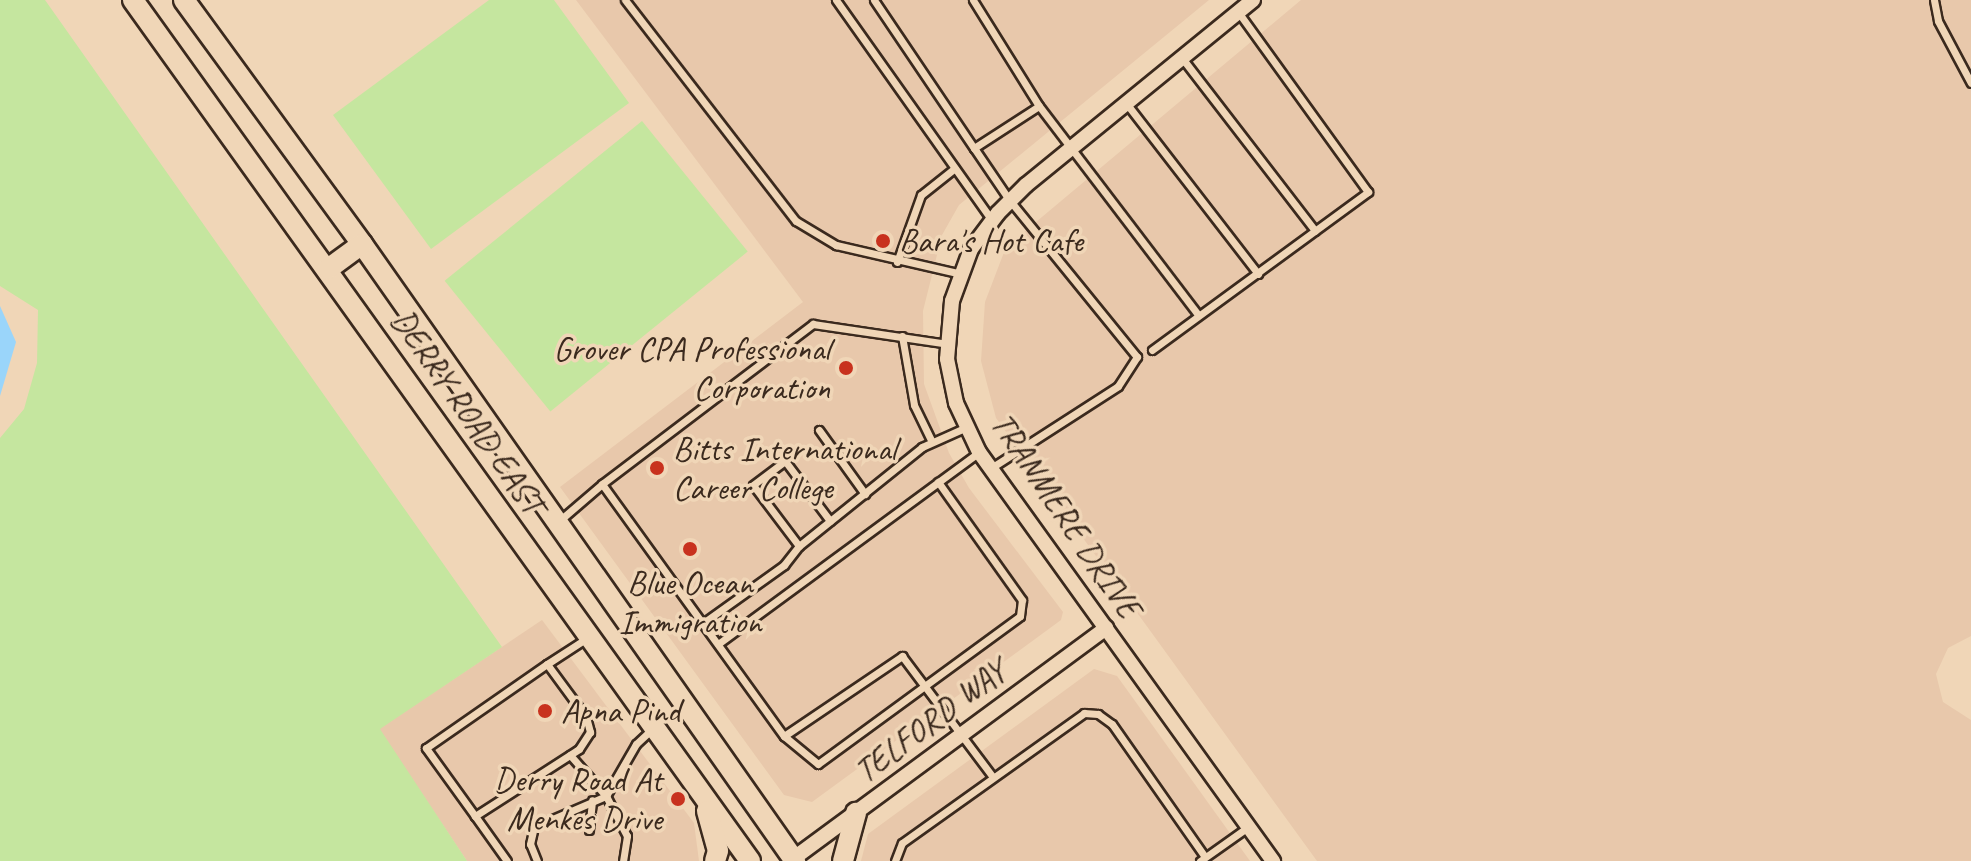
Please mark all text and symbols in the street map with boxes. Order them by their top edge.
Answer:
place label: Bara's Hot Cafe [899,221,1084,261]
marker: Bara's Hot Cafe [874,232,892,250]
street label: DERRY ROAD EAST [382,300,554,522]
place label: Grover CPA Professional Corporation [554,328,830,408]
marker: Grover CPA Professional Corporation [837,359,855,377]
street label: TRANMERE DRIVE [982,405,1150,625]
place label: Bitts International Career College [673,428,896,508]
marker: Bitts International Career College [648,459,666,477]
marker: Blue Ocean Immigration [681,540,699,558]
place label: Blue Ocean Immigration [619,562,761,642]
street label: TELFORD WAY [845,650,1015,792]
place label: Apna Pind [561,691,680,731]
marker: Apna Pind [536,702,554,720]
place label: Derry Road At Menkes Drive [493,759,662,838]
marker: Derry Road At Menkes Drive [669,790,687,808]

